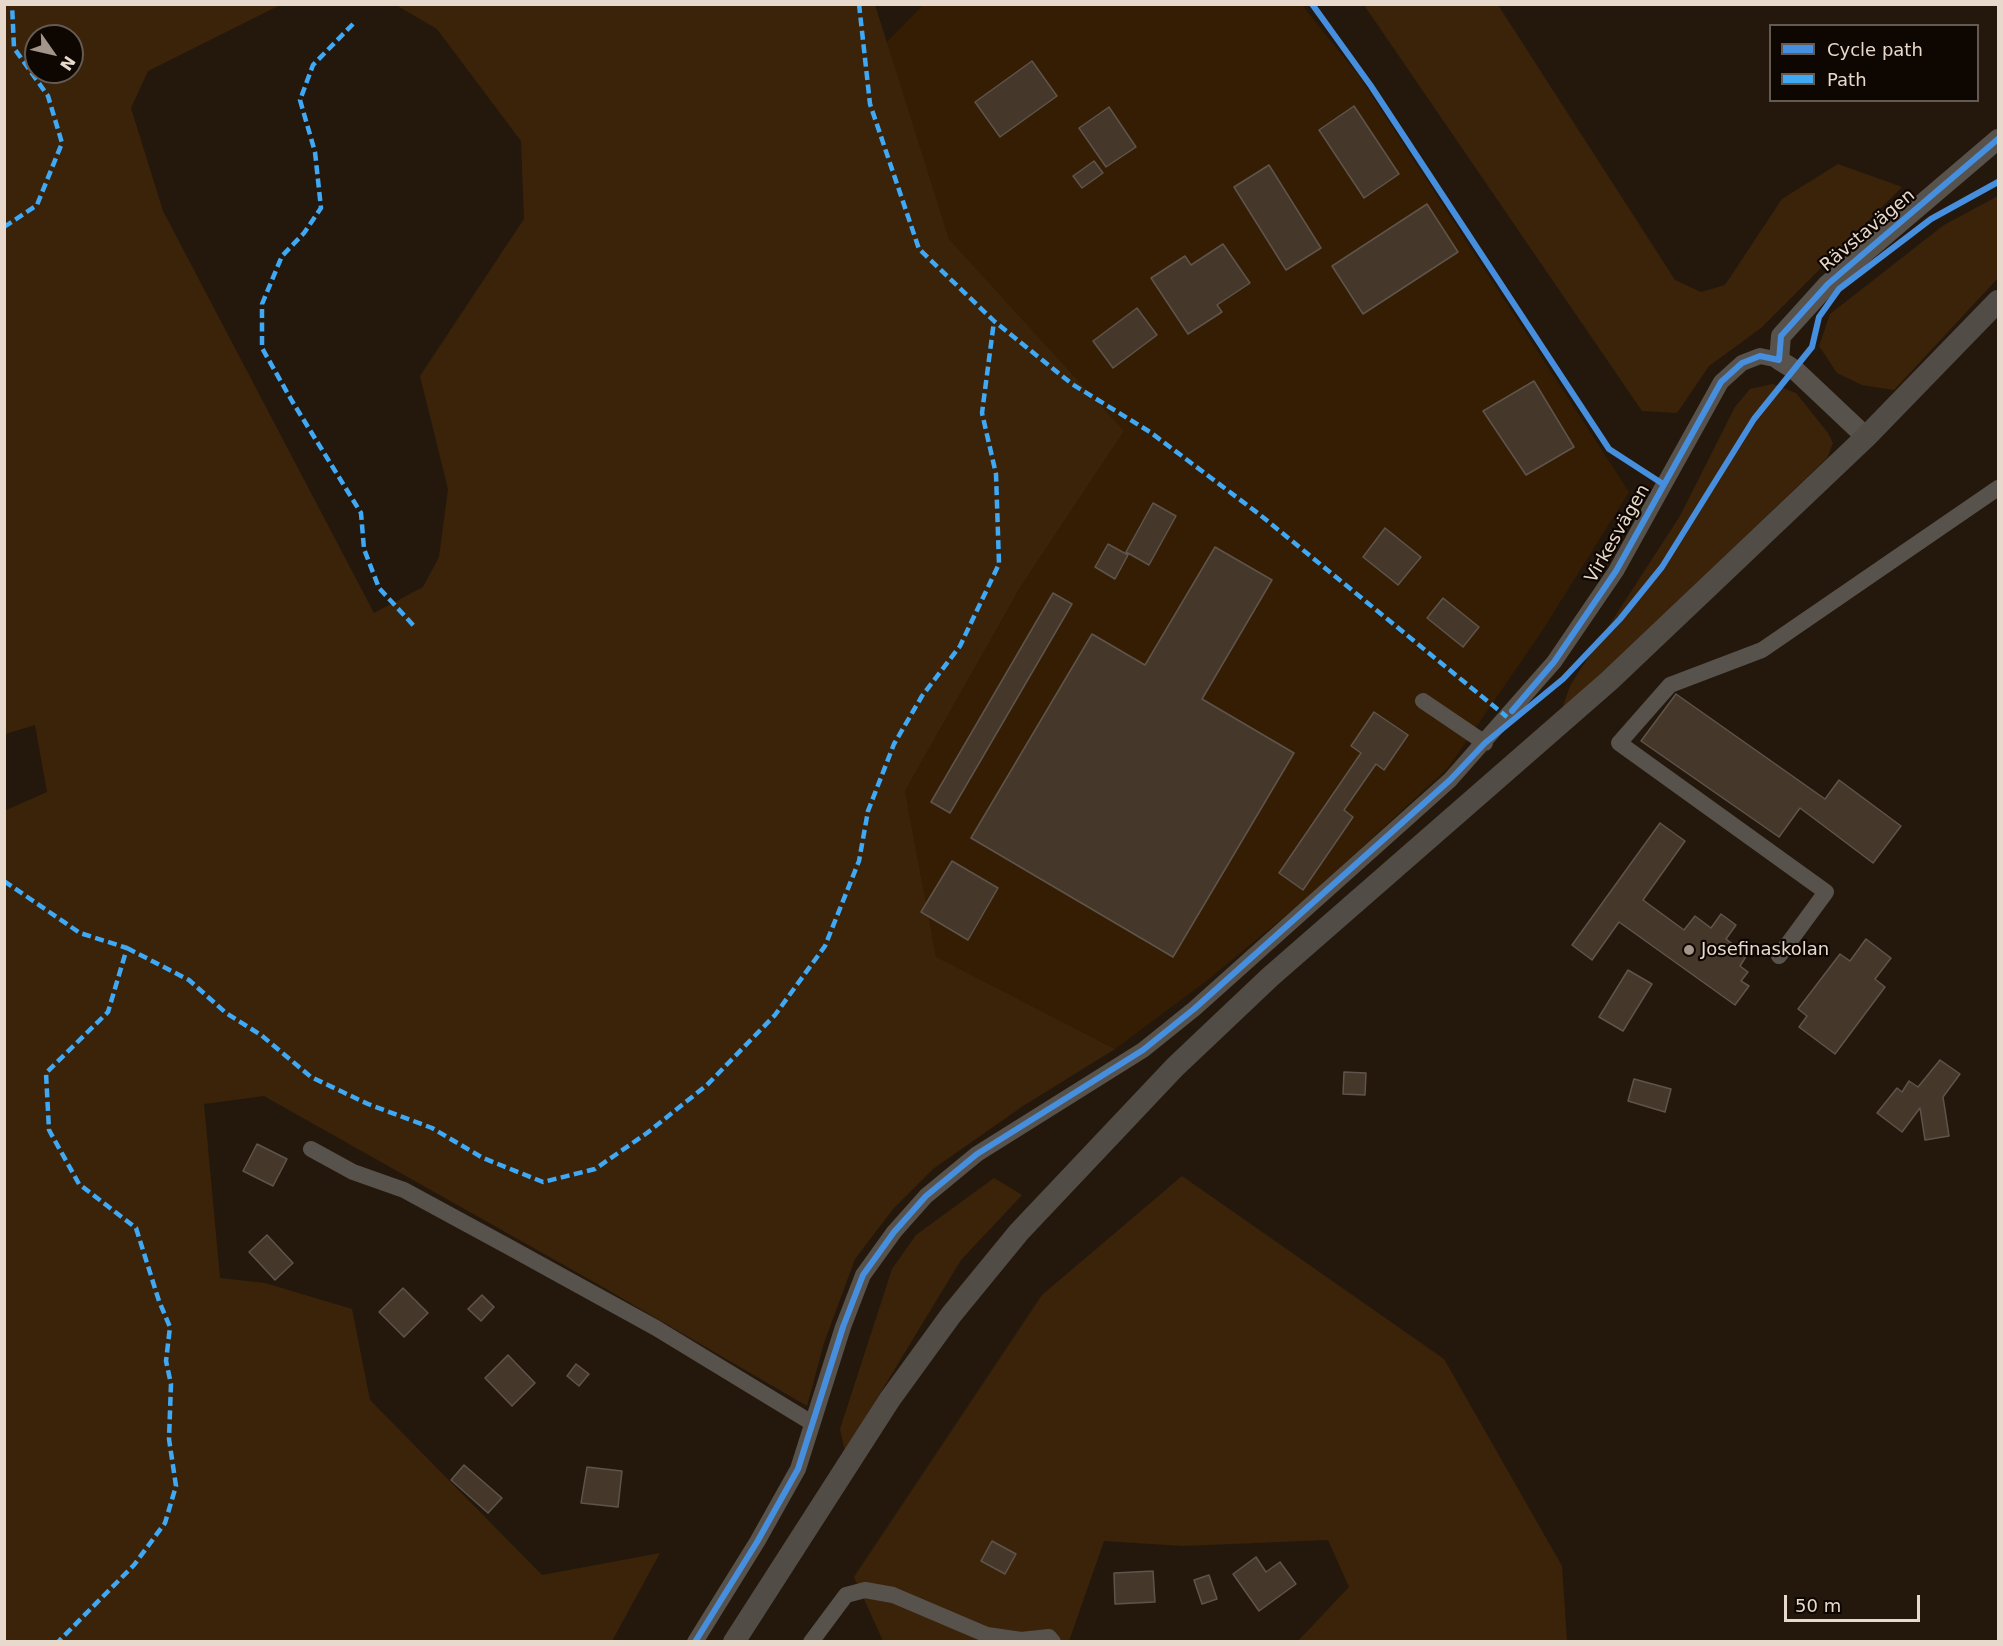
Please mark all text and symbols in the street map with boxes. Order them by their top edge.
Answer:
north arrow [24,24,84,84]
legend [1769,24,1979,102]
text: Cycle path [1827,39,1923,60]
text: N [56,52,79,74]
text: Path [1827,69,1867,90]
street label: Rävstavägen [1816,185,1920,277]
street label: Virkesvägen [1581,481,1655,587]
place label: Josefinaskolan [1701,939,1829,961]
marker: Josefinaskolan [1682,943,1696,957]
scale bar [1787,1583,1924,1621]
text: 50 m [1795,1595,1841,1616]

